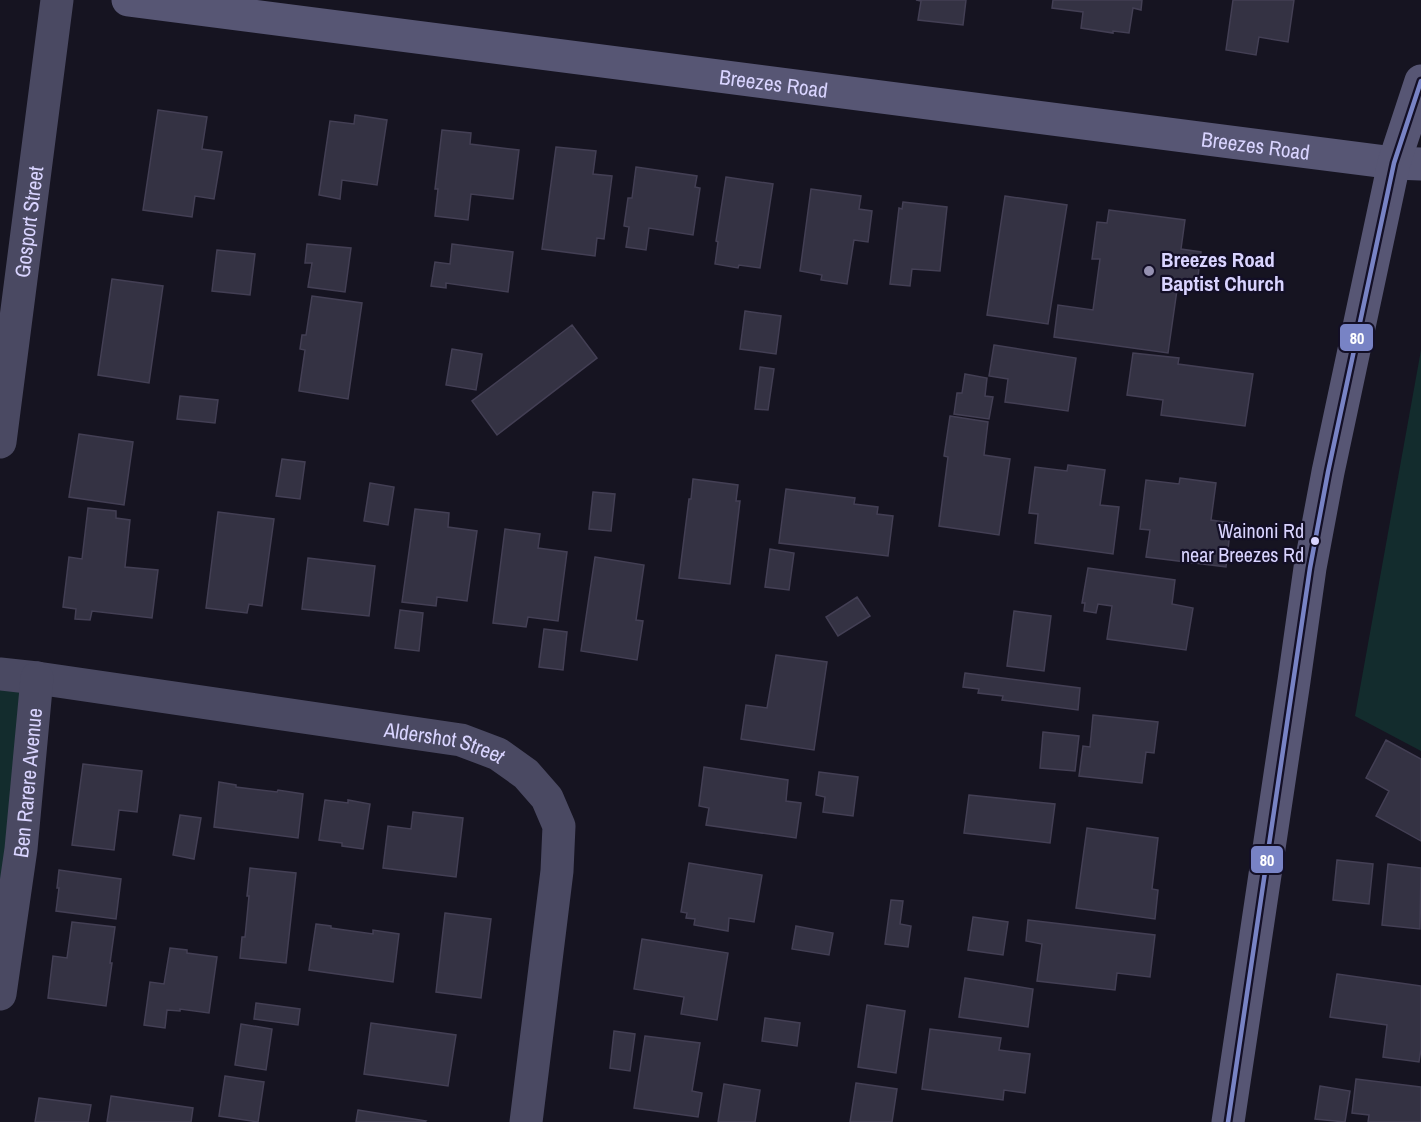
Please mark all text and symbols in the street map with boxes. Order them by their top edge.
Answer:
street label: Breezes Road [718,62,830,104]
street label: Breezes Road [1200,124,1312,167]
street label: Gosport Street [7,164,50,279]
place label: Breezes Road Baptist Church [1161,245,1284,298]
marker: Breezes Road Baptist Church [1142,264,1156,278]
line badge: 80 [1339,323,1374,352]
text: 80 [1350,327,1364,349]
place label: Wainoni Rd near Breezes Rd [1181,517,1304,568]
marker: Wainoni Rd near Breezes Rd [1309,535,1321,547]
street label: Ben Rarere Avenue [5,707,49,860]
street label: Aldershot Street [381,714,512,770]
line badge: 80 [1250,845,1284,874]
text: 80 [1260,849,1274,871]

